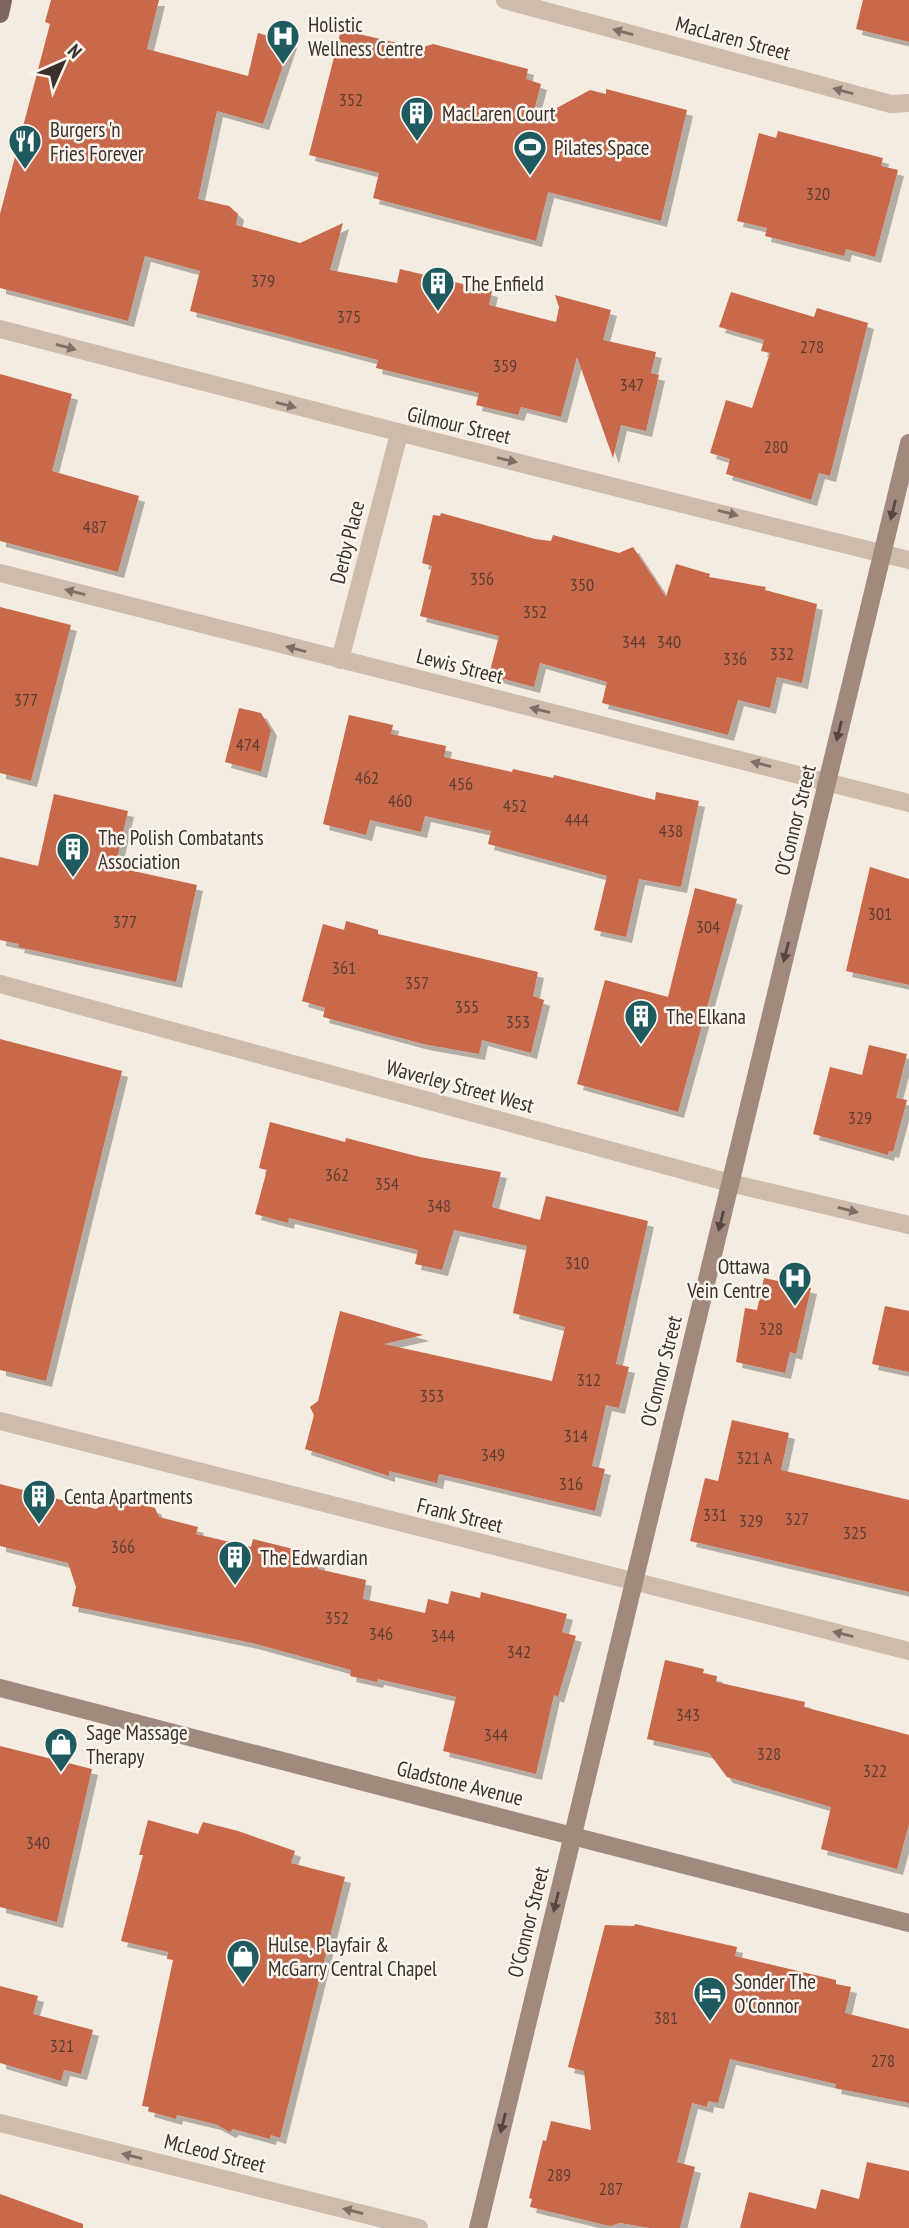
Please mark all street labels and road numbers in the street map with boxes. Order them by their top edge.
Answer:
street label: MacLaren Street [673,10,794,66]
street label: Gilmour Street [405,400,514,450]
street label: Derby Place [324,498,370,586]
street label: Lewis Street [414,642,506,690]
street label: O'Connor Street [768,762,822,878]
street label: Waverley Street West [383,1053,537,1119]
street label: O'Connor Street [634,1313,688,1429]
street label: Frank Street [414,1491,506,1539]
street label: Gladstone Avenue [394,1754,526,1812]
street label: O'Connor Street [501,1864,555,1980]
street label: McLeod Street [162,2127,269,2179]

